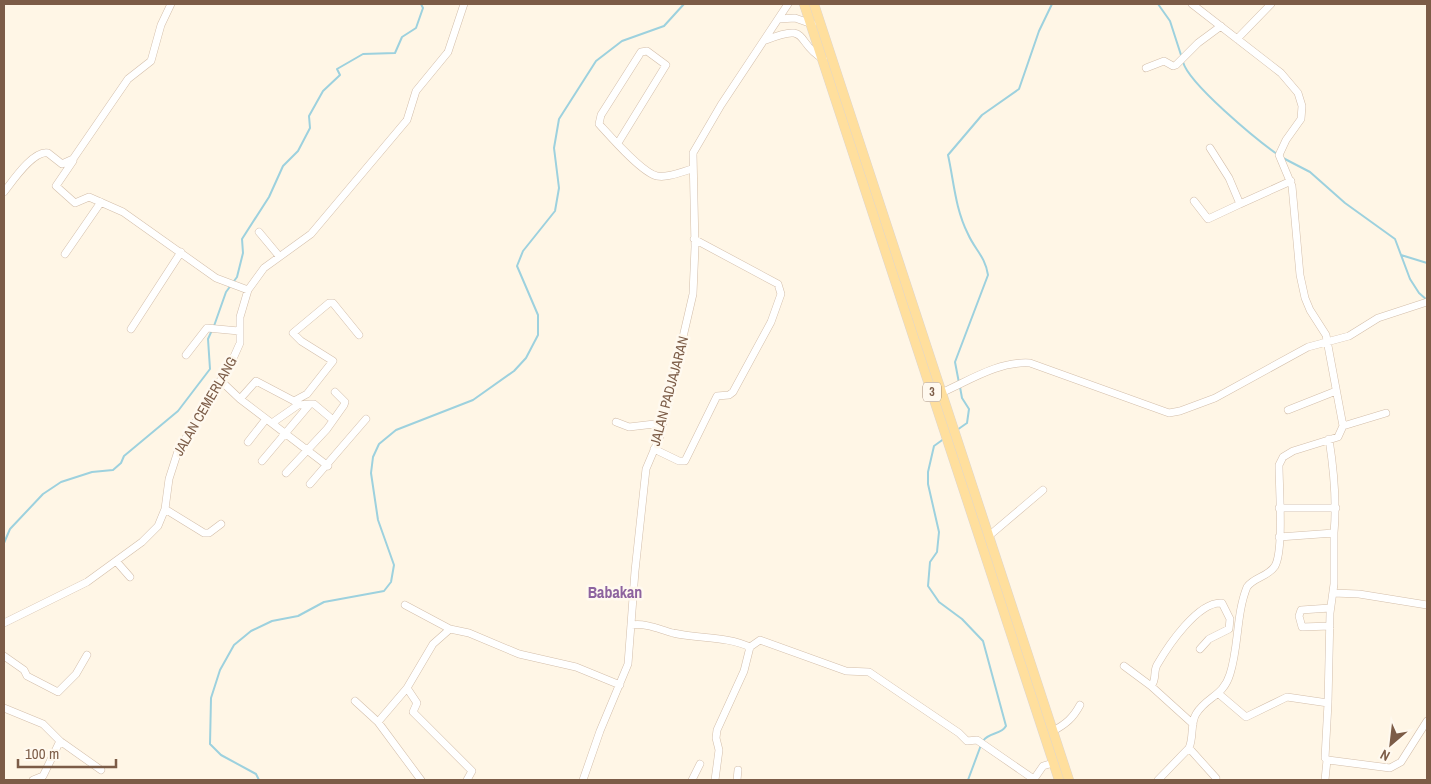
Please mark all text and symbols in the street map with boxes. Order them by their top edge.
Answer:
street label: JALAN PADJAJARAN [646,334,692,448]
street label: JALAN CEMERLANG [169,353,241,459]
road number: 3 [923,382,941,402]
district label: Babakan [588,581,642,603]
north arrow [1366,719,1416,769]
scale bar [18,736,115,768]
text: 100 m [25,743,59,764]
text: N [1377,746,1393,765]

